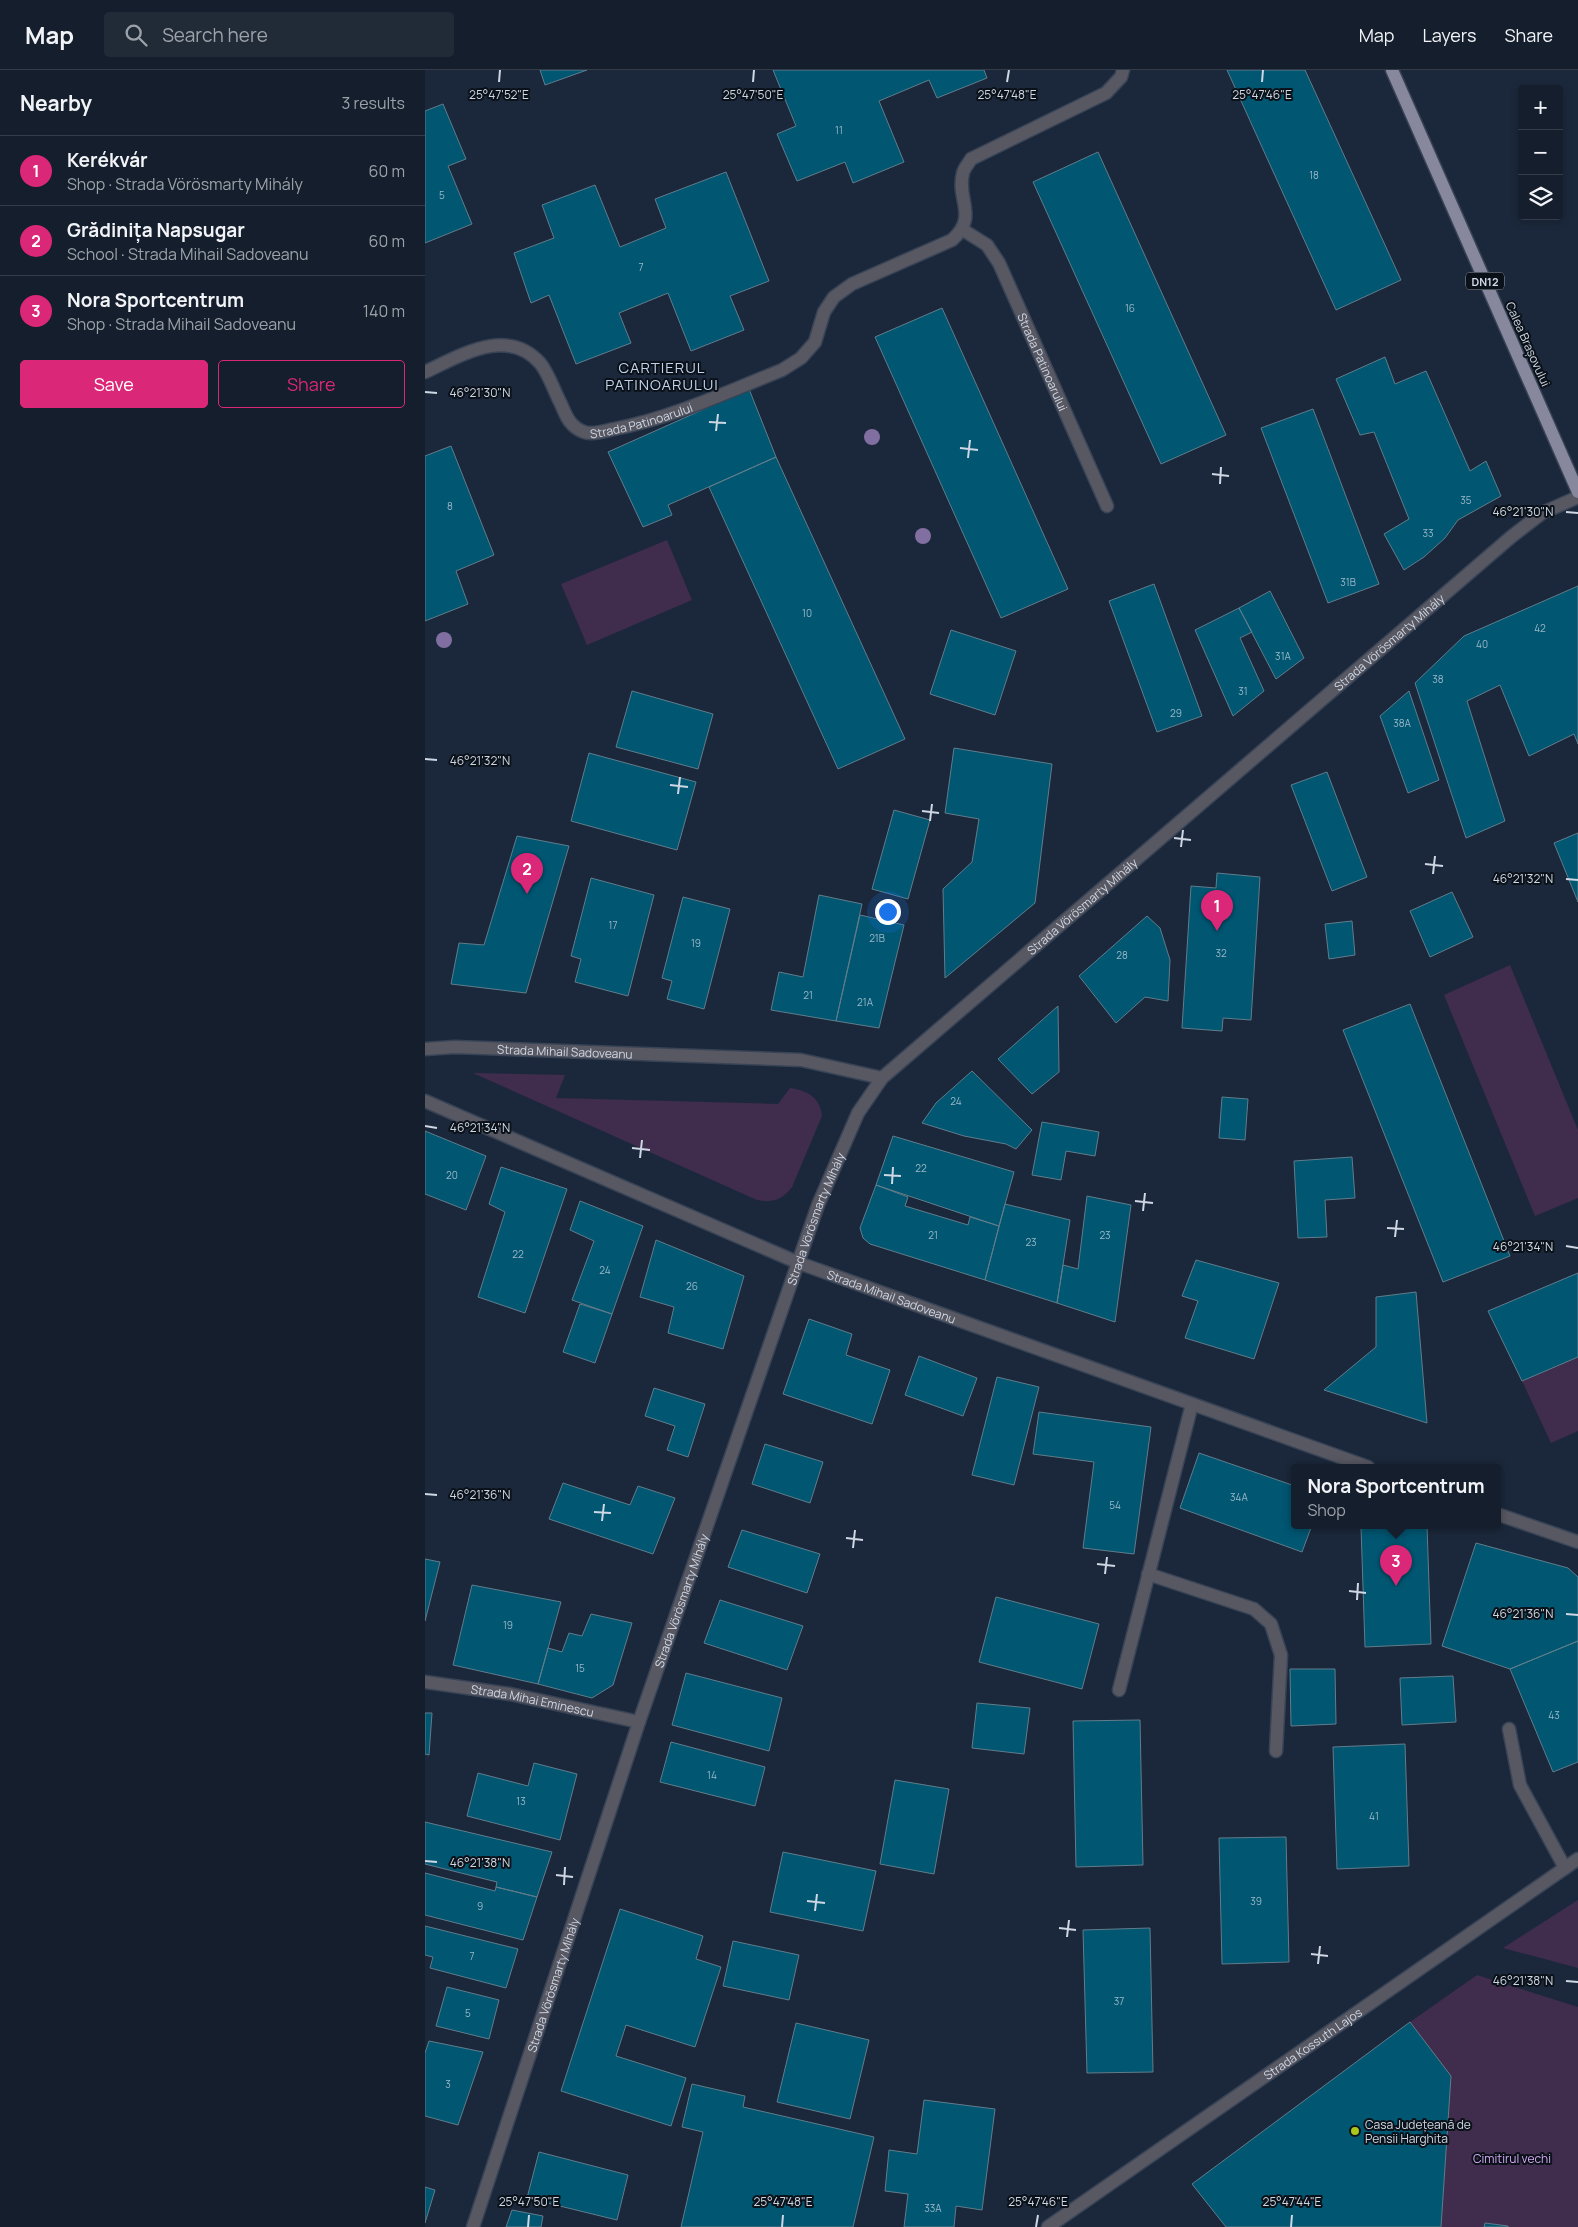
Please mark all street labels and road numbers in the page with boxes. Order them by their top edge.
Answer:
road number: DN12 [1466,272,1504,290]
street label: Calea Brașovului [1502,299,1554,389]
street label: Strada Patinoarului [1014,310,1072,413]
street label: Strada Patinoarului [589,398,695,442]
street label: Strada Vörösmarty Mihály [1330,589,1448,694]
street label: Strada Vörösmarty Mihály [1023,853,1141,959]
street label: Strada Mihail Sadoveanu [497,1040,633,1062]
street label: Strada Vörösmarty Mihály [782,1149,849,1287]
street label: Strada Mihail Sadoveanu [825,1265,958,1327]
street label: Strada Vörösmarty Mihály [650,1531,712,1670]
street label: Strada Mihai Eminescu [470,1680,596,1720]
street label: Strada Vörösmarty Mihály [523,1915,583,2054]
street label: Strada Kossuth Lajos [1260,2003,1365,2083]

